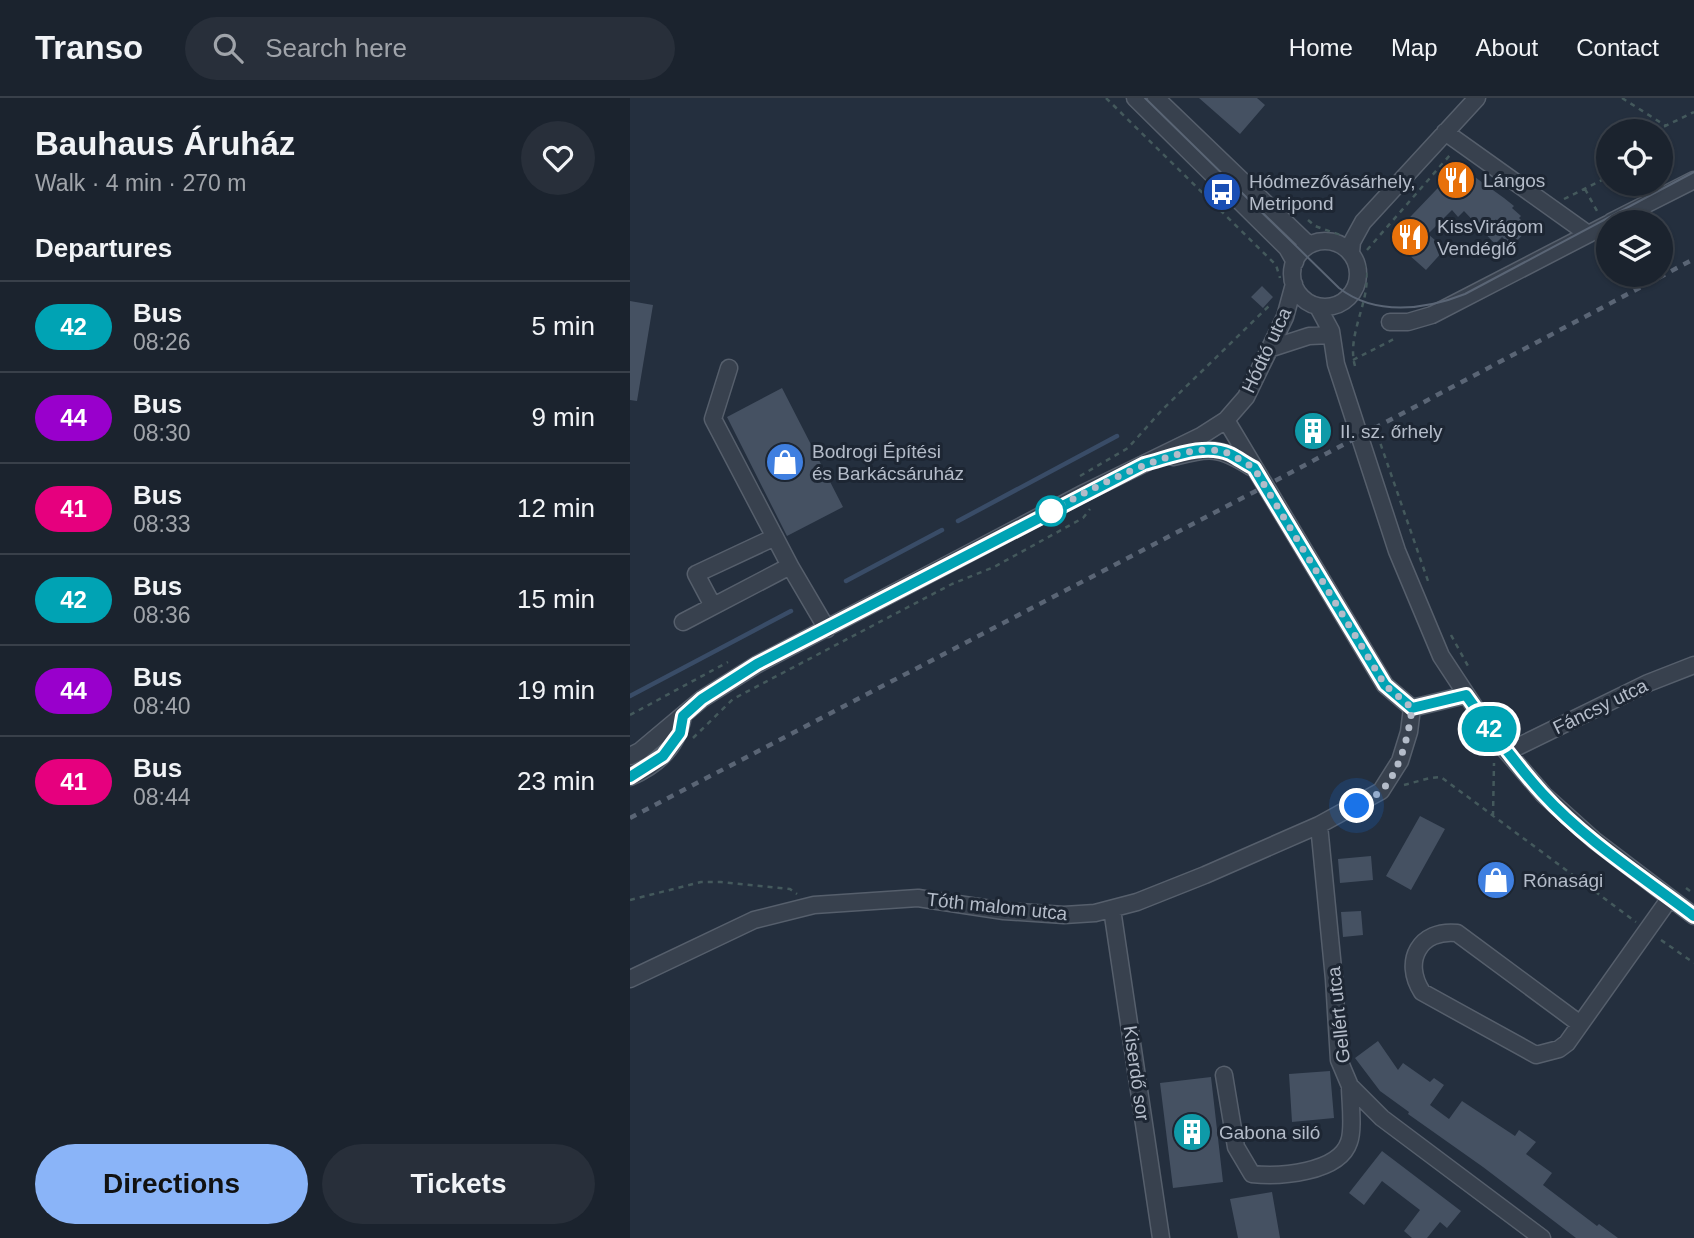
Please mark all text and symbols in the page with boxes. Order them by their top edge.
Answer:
search box [185,17,675,80]
text: Transo [35,29,143,66]
icon: search [209,29,247,67]
text: Search here [265,33,407,63]
text: Home [1289,34,1353,61]
text: Map [1391,34,1438,61]
text: About [1476,34,1538,61]
text: Contact [1576,34,1659,61]
map controls [1596,119,1673,287]
button: locate [1596,119,1673,196]
button: heart [521,121,595,195]
text: Bauhaus Áruház [35,125,295,162]
restaurant icon: Lángos [1435,159,1477,201]
text: Walk · 4 min · 270 m [35,170,246,196]
place label: Lángos [1483,170,1545,191]
bus stop icon: Hódmezővásárhely, Metripond [1201,171,1243,213]
place label: Hódmezővásárhely, Metripond [1249,171,1416,214]
button: layers [1596,210,1673,287]
restaurant icon: KissVirágom Vendéglő [1389,216,1431,258]
place label: KissVirágom Vendéglő [1437,216,1543,259]
text: Departures [35,233,172,263]
text: Bus [133,298,182,328]
street label: Hódtó utca [1238,304,1296,396]
text: 5 min [531,311,595,341]
text: 42 [60,313,87,340]
text: 08:26 [133,329,191,355]
text: Bus [133,389,182,419]
text: 9 min [531,402,595,432]
text: 44 [60,404,87,431]
building icon: II. sz. őrhely [1292,410,1334,452]
text: 08:30 [133,420,191,446]
place label: II. sz. őrhely [1340,421,1443,442]
shop icon: Bodrogi Építési és Barkácsáruház [764,441,806,483]
place label: Bodrogi Építési és Barkácsáruház [812,441,964,484]
text: Bus [133,480,182,510]
text: 12 min [517,493,595,523]
text: 41 [60,495,87,522]
unlabelled marker [1036,496,1066,526]
text: 08:33 [133,511,191,537]
text: Bus [133,571,182,601]
text: 15 min [517,584,595,614]
text: 42 [60,586,87,613]
text: 08:36 [133,602,191,628]
text: Bus [133,662,182,692]
street label: Fáncsy utca [1550,674,1651,738]
text: 19 min [517,675,595,705]
text: 44 [60,677,87,704]
text: 08:40 [133,693,191,719]
line badge: 42 [1458,706,1520,752]
text: 42 [1476,715,1502,742]
text: Bus [133,753,182,783]
text: 23 min [517,766,595,796]
text: 41 [60,768,87,795]
text: 08:44 [133,784,191,810]
your location [1339,788,1374,823]
shop icon: Rónasági [1475,859,1517,901]
place label: Rónasági [1523,870,1603,891]
street label: Tóth malom utca [925,889,1069,924]
street label: Gellért utca [1323,965,1354,1064]
street label: Kiserdő sor [1119,1024,1154,1123]
building icon: Gabona siló [1171,1111,1213,1153]
place label: Gabona siló [1219,1122,1320,1143]
button: Directions [35,1144,308,1224]
button: Tickets [322,1144,595,1224]

